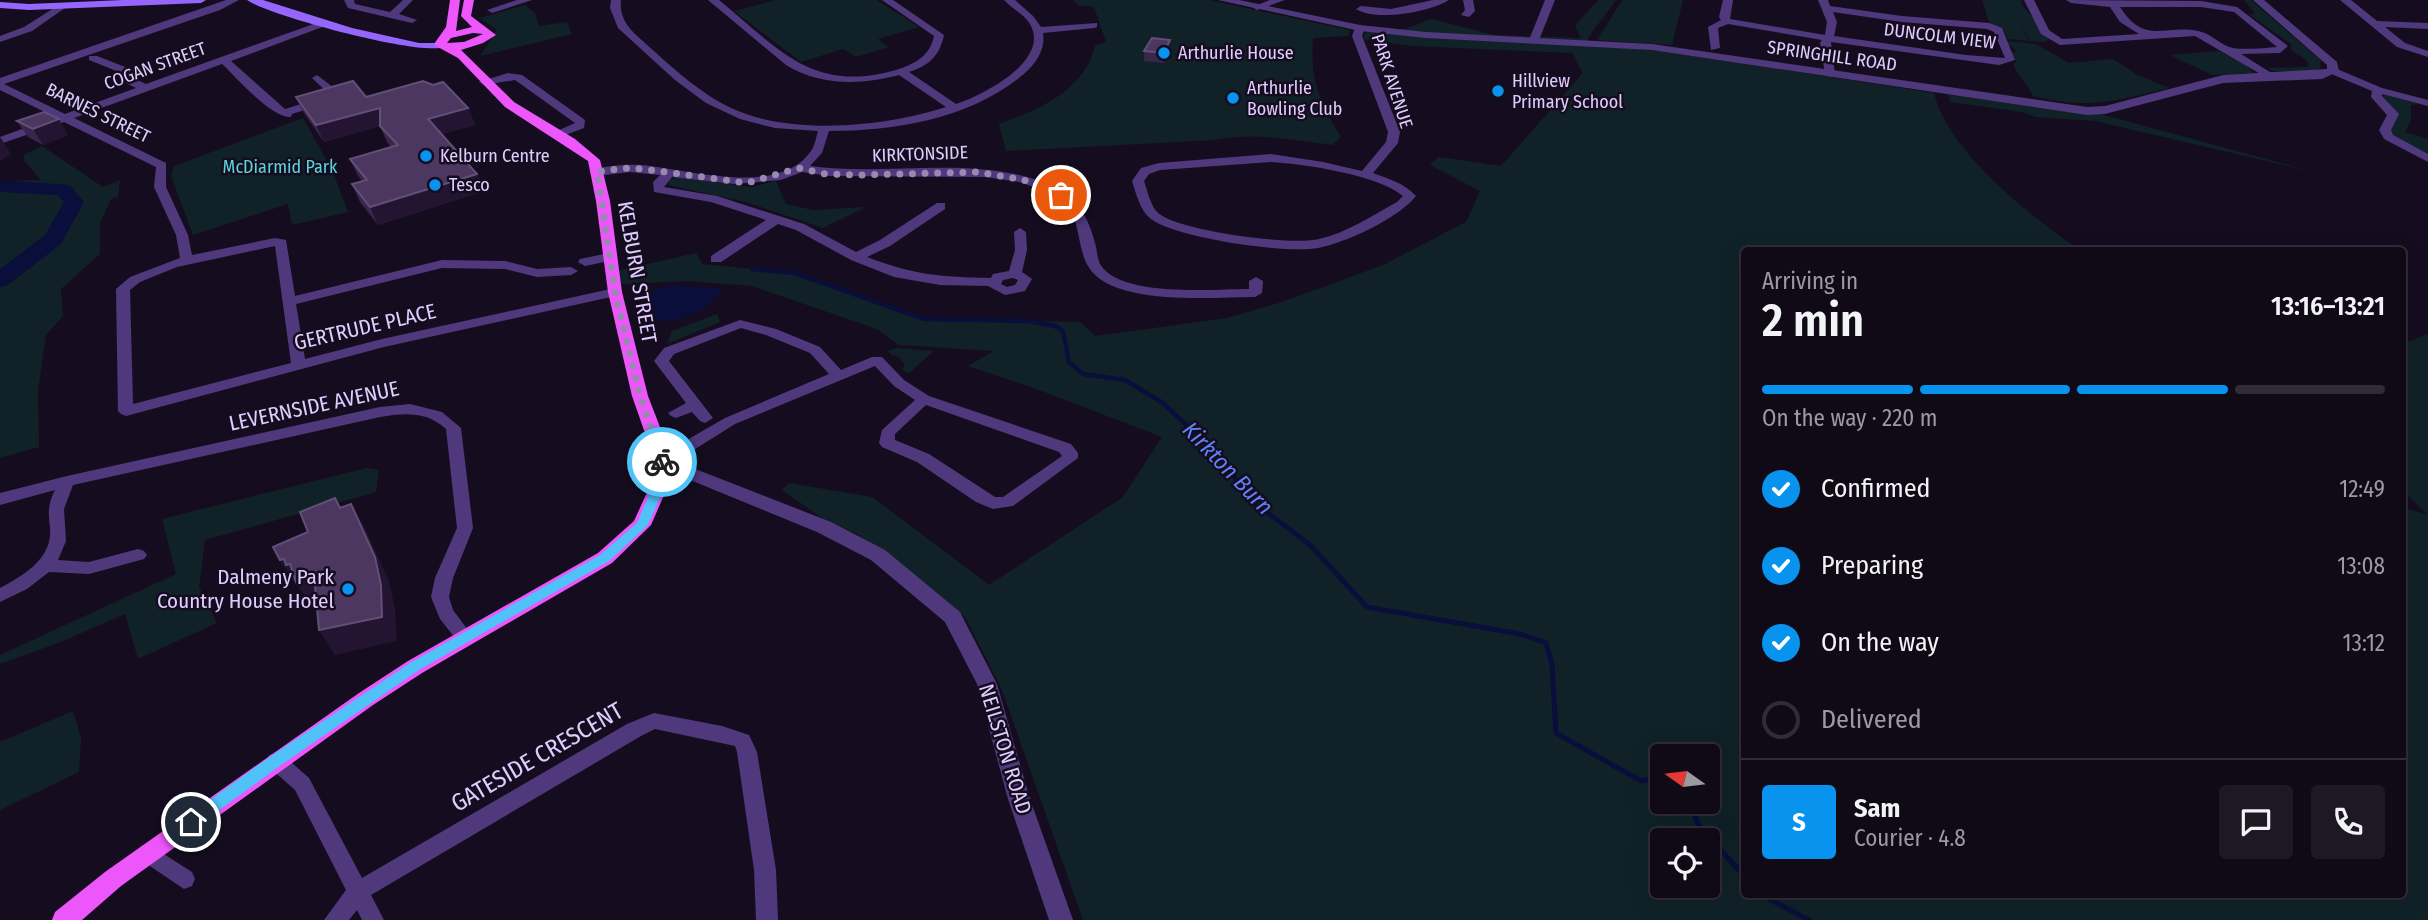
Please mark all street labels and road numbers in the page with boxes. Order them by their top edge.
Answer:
street label: DUNCOLM VIEW [1883,18,1998,54]
street label: PARK AVENUE [1366,31,1418,131]
street label: SPRINGHILL ROAD [1766,36,1898,76]
street label: COGAN STREET [101,37,210,95]
street label: BARNES STREET [42,78,154,148]
street label: KIRKTONSIDE [872,141,968,167]
street label: KELBURN STREET [612,199,662,345]
street label: GERTRUDE PLACE [291,298,439,356]
street label: LEVERNSIDE AVENUE [227,375,401,437]
street label: NEILSTON ROAD [973,681,1037,817]
street label: GATESIDE CRESCENT [446,696,628,818]

